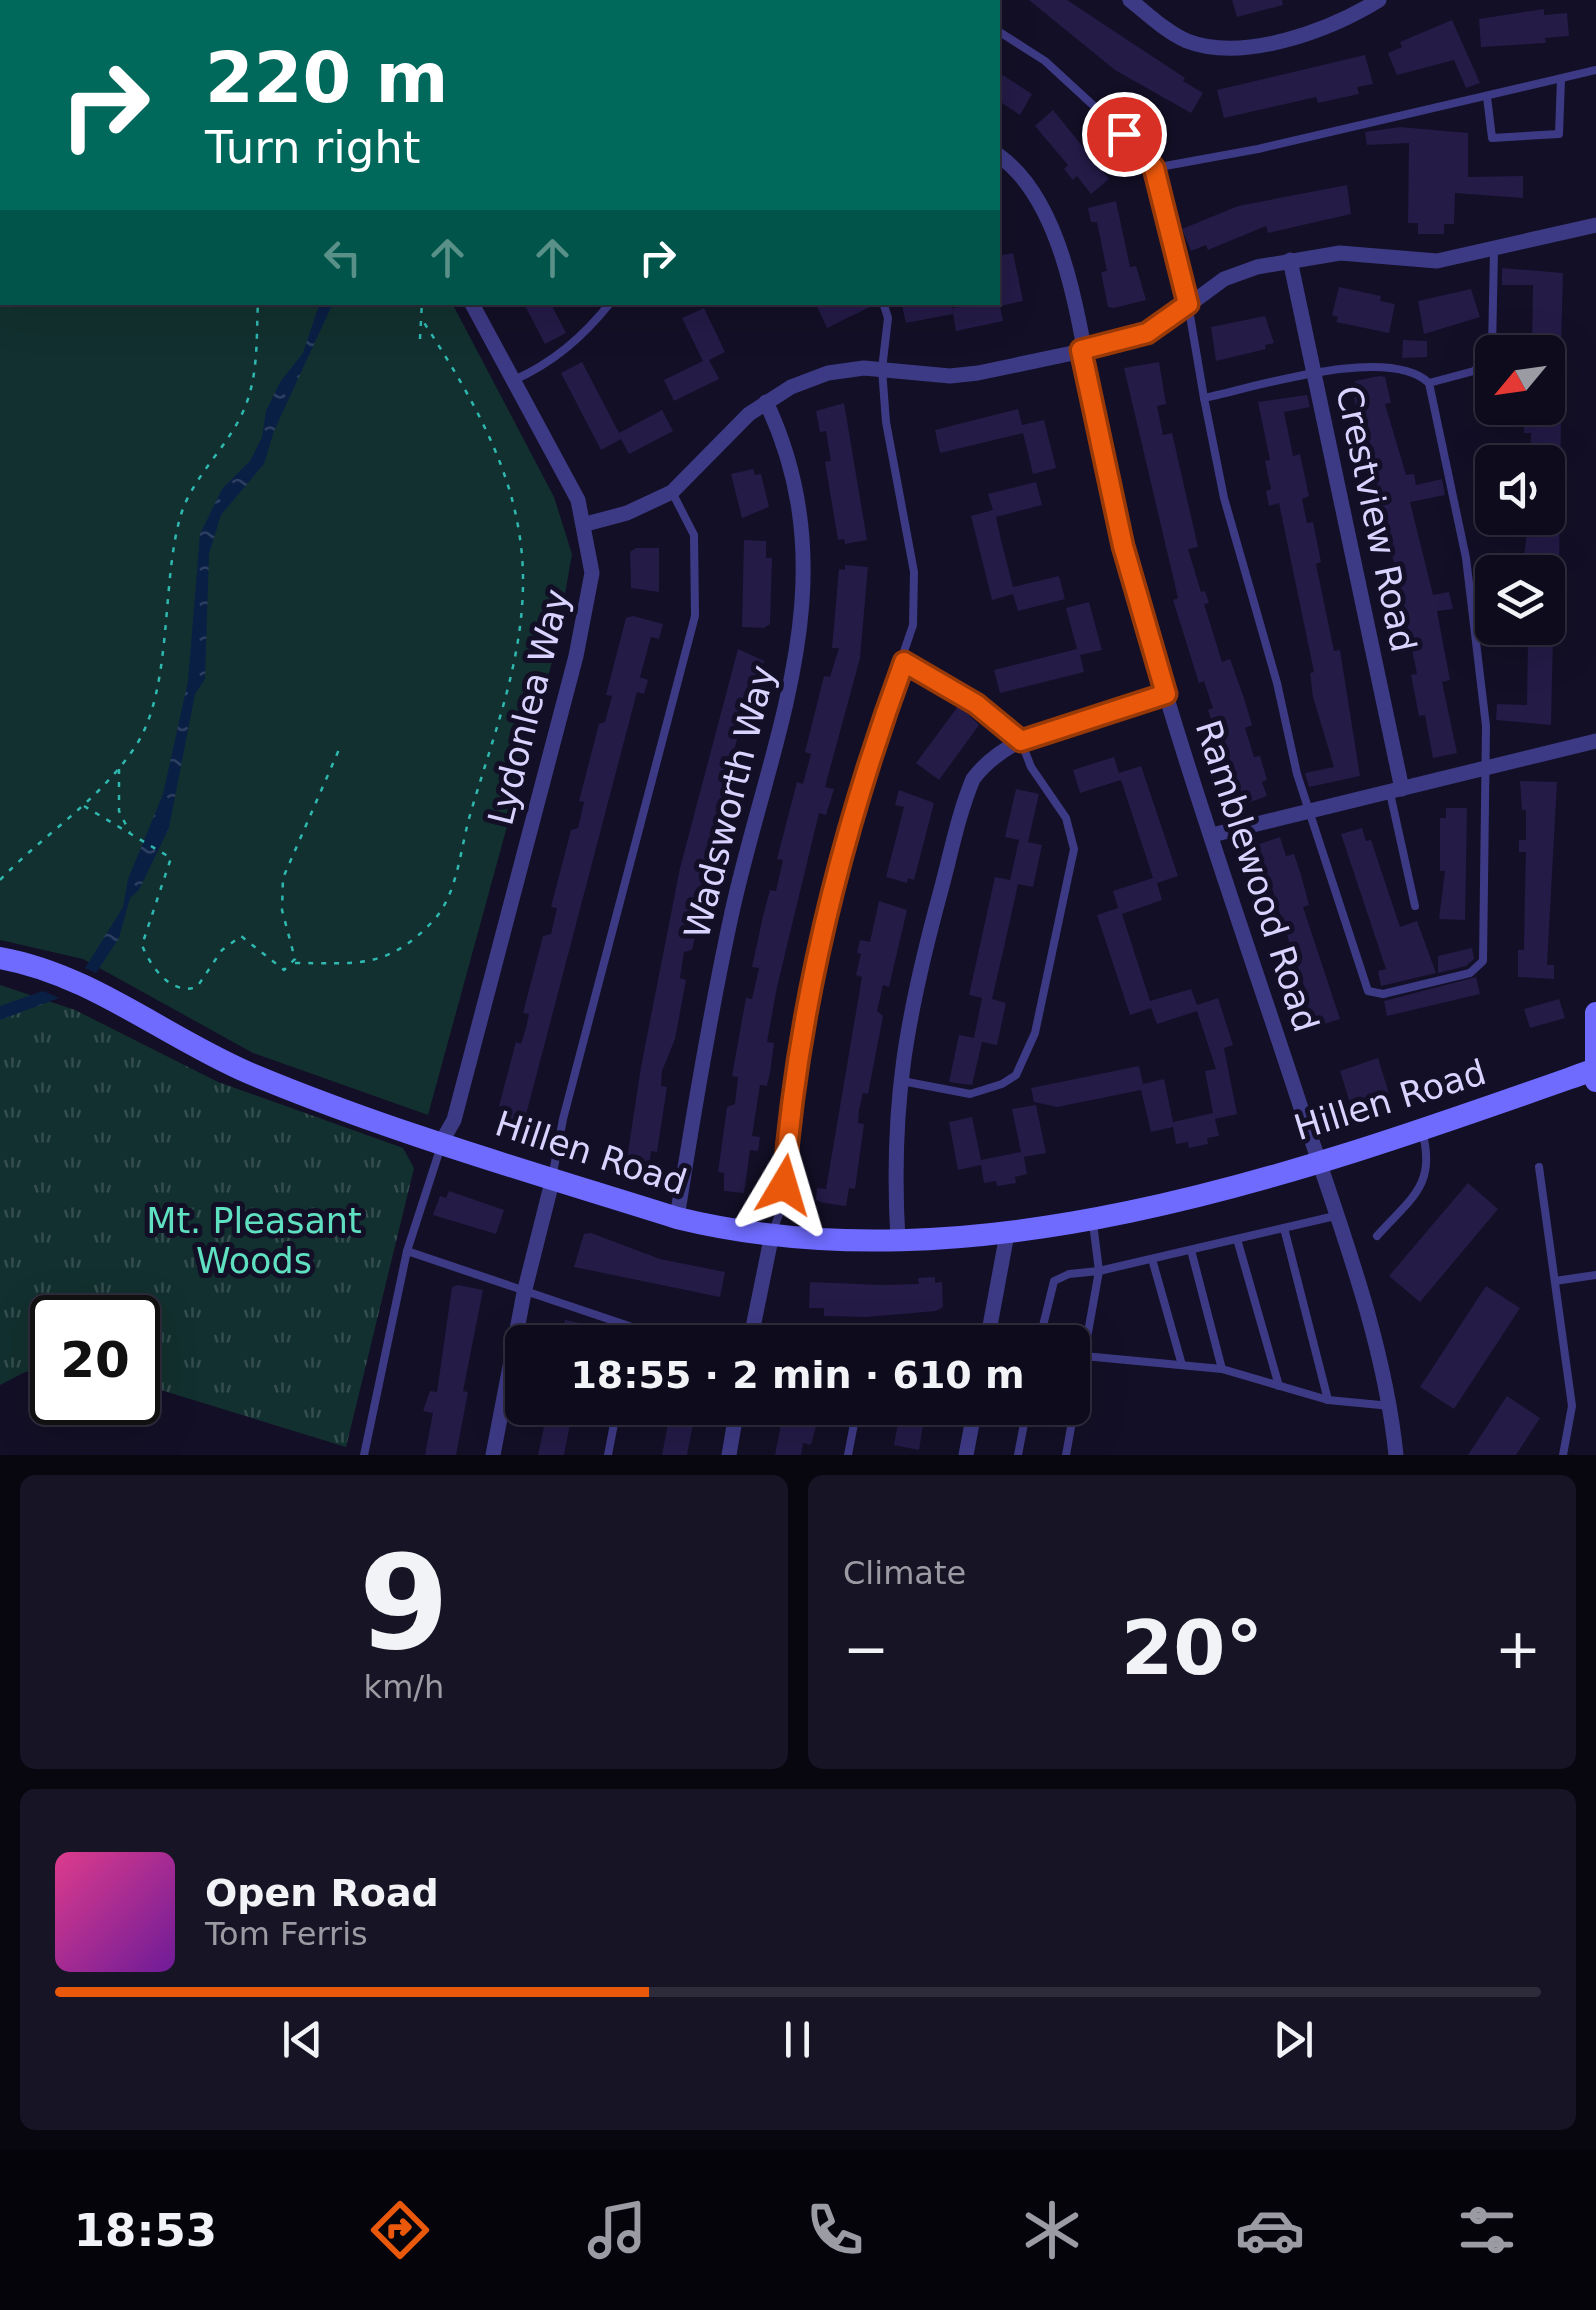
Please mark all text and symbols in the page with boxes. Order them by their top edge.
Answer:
text: 220 m [205,37,448,119]
icon: right [40,40,170,170]
pin [1082,92,1167,177]
icon: arrive [1097,107,1152,162]
text: Turn right [205,121,420,174]
icon: left [315,230,370,285]
icon: ahead [420,230,475,285]
icon: ahead [525,230,580,285]
icon: right [630,230,685,285]
north arrow [1475,335,1565,425]
map controls [1475,335,1565,645]
street label: Crestview Road [1328,382,1424,656]
button: sound [1475,445,1565,535]
button: layers [1475,555,1565,645]
street label: Lydonlea Way [480,585,578,829]
street label: Wadsworth Way [677,661,783,943]
street label: Ramblewood Road [1188,715,1326,1037]
street label: Hillen Road [1289,1052,1491,1148]
street label: Hillen Road [491,1103,691,1203]
position arrow [732,1133,836,1237]
park label: Mt. Pleasant Woods [146,1201,362,1281]
speed limit sign: 20 [30,1295,160,1425]
text: 18:55 · 2 min · 610 m [570,1353,1025,1397]
text: 9 [359,1527,449,1679]
text: Climate [843,1554,966,1592]
text: 20° [1121,1604,1263,1692]
text: − [843,1617,889,1681]
text: + [1495,1617,1541,1681]
text: km/h [364,1668,444,1706]
text: Open Road [205,1871,439,1915]
text: Tom Ferris [205,1915,368,1953]
icon: previous [275,2012,330,2067]
icon: pause [770,2012,825,2067]
icon: next [1266,2012,1321,2067]
icon: directions [365,2195,435,2265]
icon: music [582,2195,652,2265]
icon: phone [800,2195,870,2265]
icon: climate [1017,2195,1087,2265]
icon: car [1235,2195,1305,2265]
icon: filters [1452,2195,1522,2265]
text: 18:53 [74,2204,217,2257]

